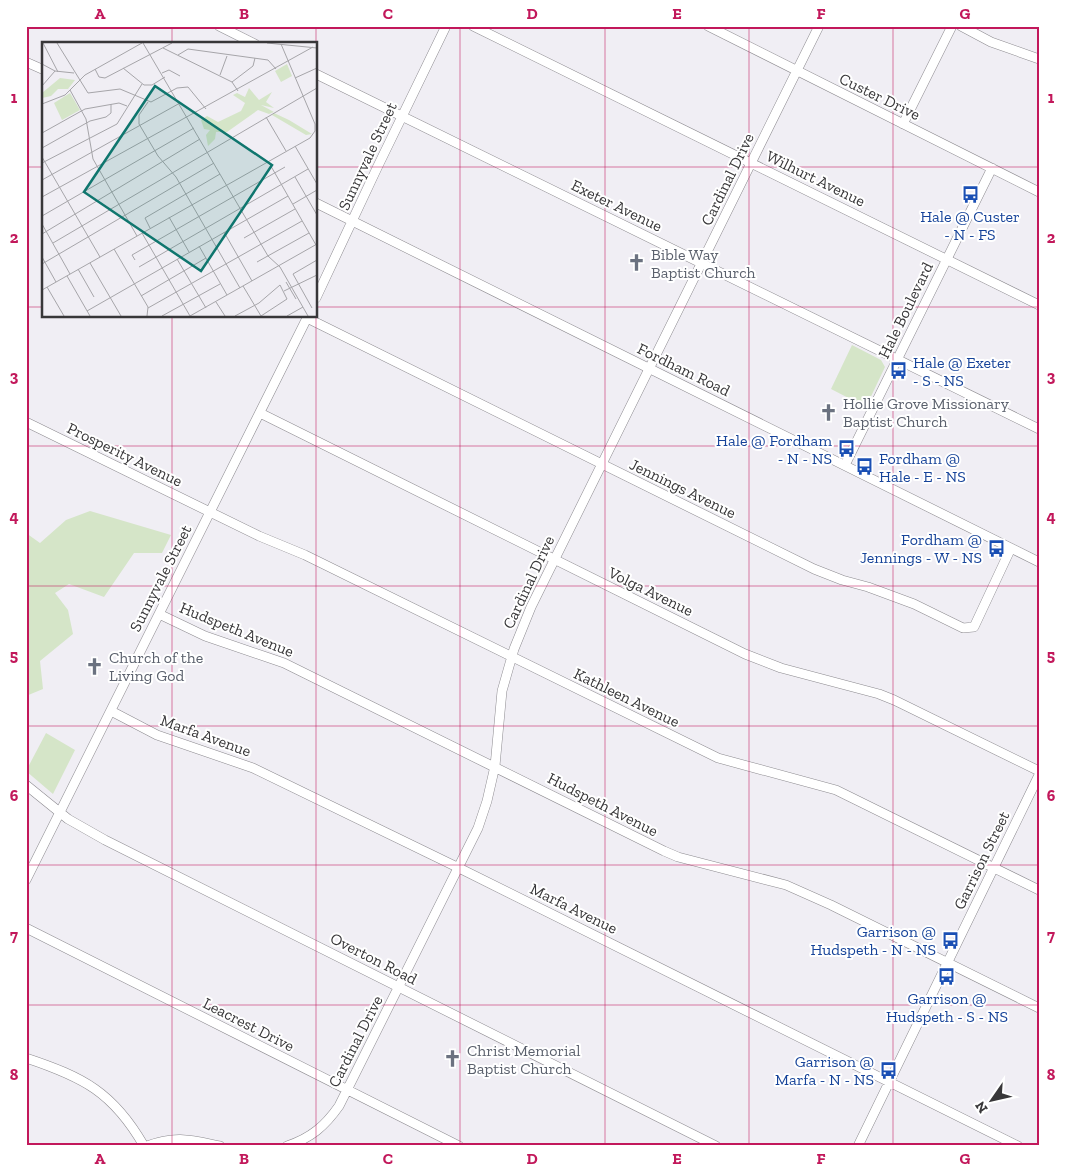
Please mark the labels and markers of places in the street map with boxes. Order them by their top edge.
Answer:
bus stop icon: Hale @ Custer - N - FS [960,185,980,205]
place label: Hale @ Custer - N - FS [920,207,1020,244]
place label: Bible Way Baptist Church [651,245,756,282]
church icon: Bible Way Baptist Church [627,253,647,273]
place label: Hale @ Exeter - S - NS [913,353,1012,390]
bus stop icon: Hale @ Exeter - S - NS [889,361,909,381]
place label: Hollie Grove Missionary Baptist Church [843,394,1010,431]
church icon: Hollie Grove Missionary Baptist Church [819,402,839,422]
place label: Hale @ Fordham - N - NS [716,431,832,468]
bus stop icon: Hale @ Fordham - N - NS [836,439,856,459]
place label: Fordham @ Hale - E - NS [879,449,966,486]
bus stop icon: Fordham @ Hale - E - NS [855,457,875,477]
place label: Fordham @ Jennings - W - NS [860,530,982,567]
bus stop icon: Fordham @ Jennings - W - NS [986,538,1006,558]
place label: Church of the Living God [109,648,203,685]
church icon: Church of the Living God [85,656,105,676]
place label: Garrison @ Hudspeth - N - NS [811,922,936,959]
bus stop icon: Garrison @ Hudspeth - N - NS [940,930,960,950]
bus stop icon: Garrison @ Hudspeth - S - NS [937,966,957,986]
place label: Garrison @ Hudspeth - S - NS [886,989,1008,1026]
place label: Christ Memorial Baptist Church [467,1041,581,1078]
church icon: Christ Memorial Baptist Church [443,1049,463,1069]
place label: Garrison @ Marfa - N - NS [775,1052,874,1089]
bus stop icon: Garrison @ Marfa - N - NS [878,1060,898,1080]

